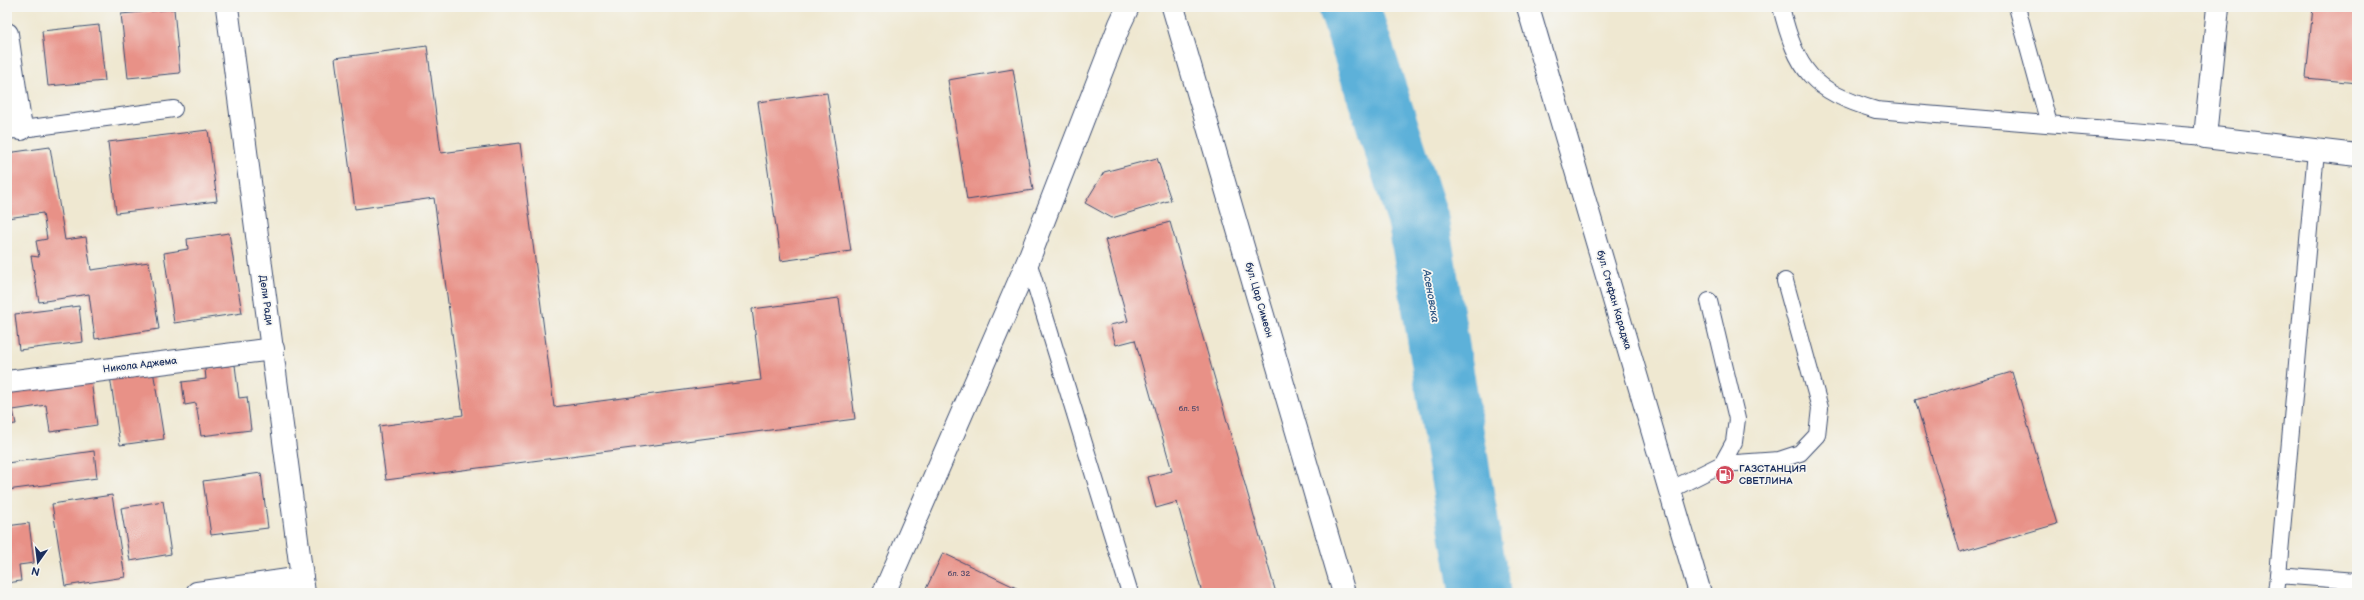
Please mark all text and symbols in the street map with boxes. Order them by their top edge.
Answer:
street label: бул. Стефан Караджа [1594,249,1634,351]
street label: бул. Цар Симеон [1243,261,1275,339]
water label: Асеновска [1420,267,1442,324]
street label: Дели Ради [257,274,275,326]
street label: Никола Аджема [102,354,178,376]
house number: бл. 51 [1179,404,1199,413]
place label: ГАЗСТАНЦИЯ СВЕТЛИНА [1739,463,1806,487]
fuel station icon: ГАЗСТАНЦИЯ СВЕТЛИНА [1714,464,1736,486]
north arrow [18,542,58,582]
text: N [30,564,41,579]
house number: бл. 32 [948,569,970,578]

